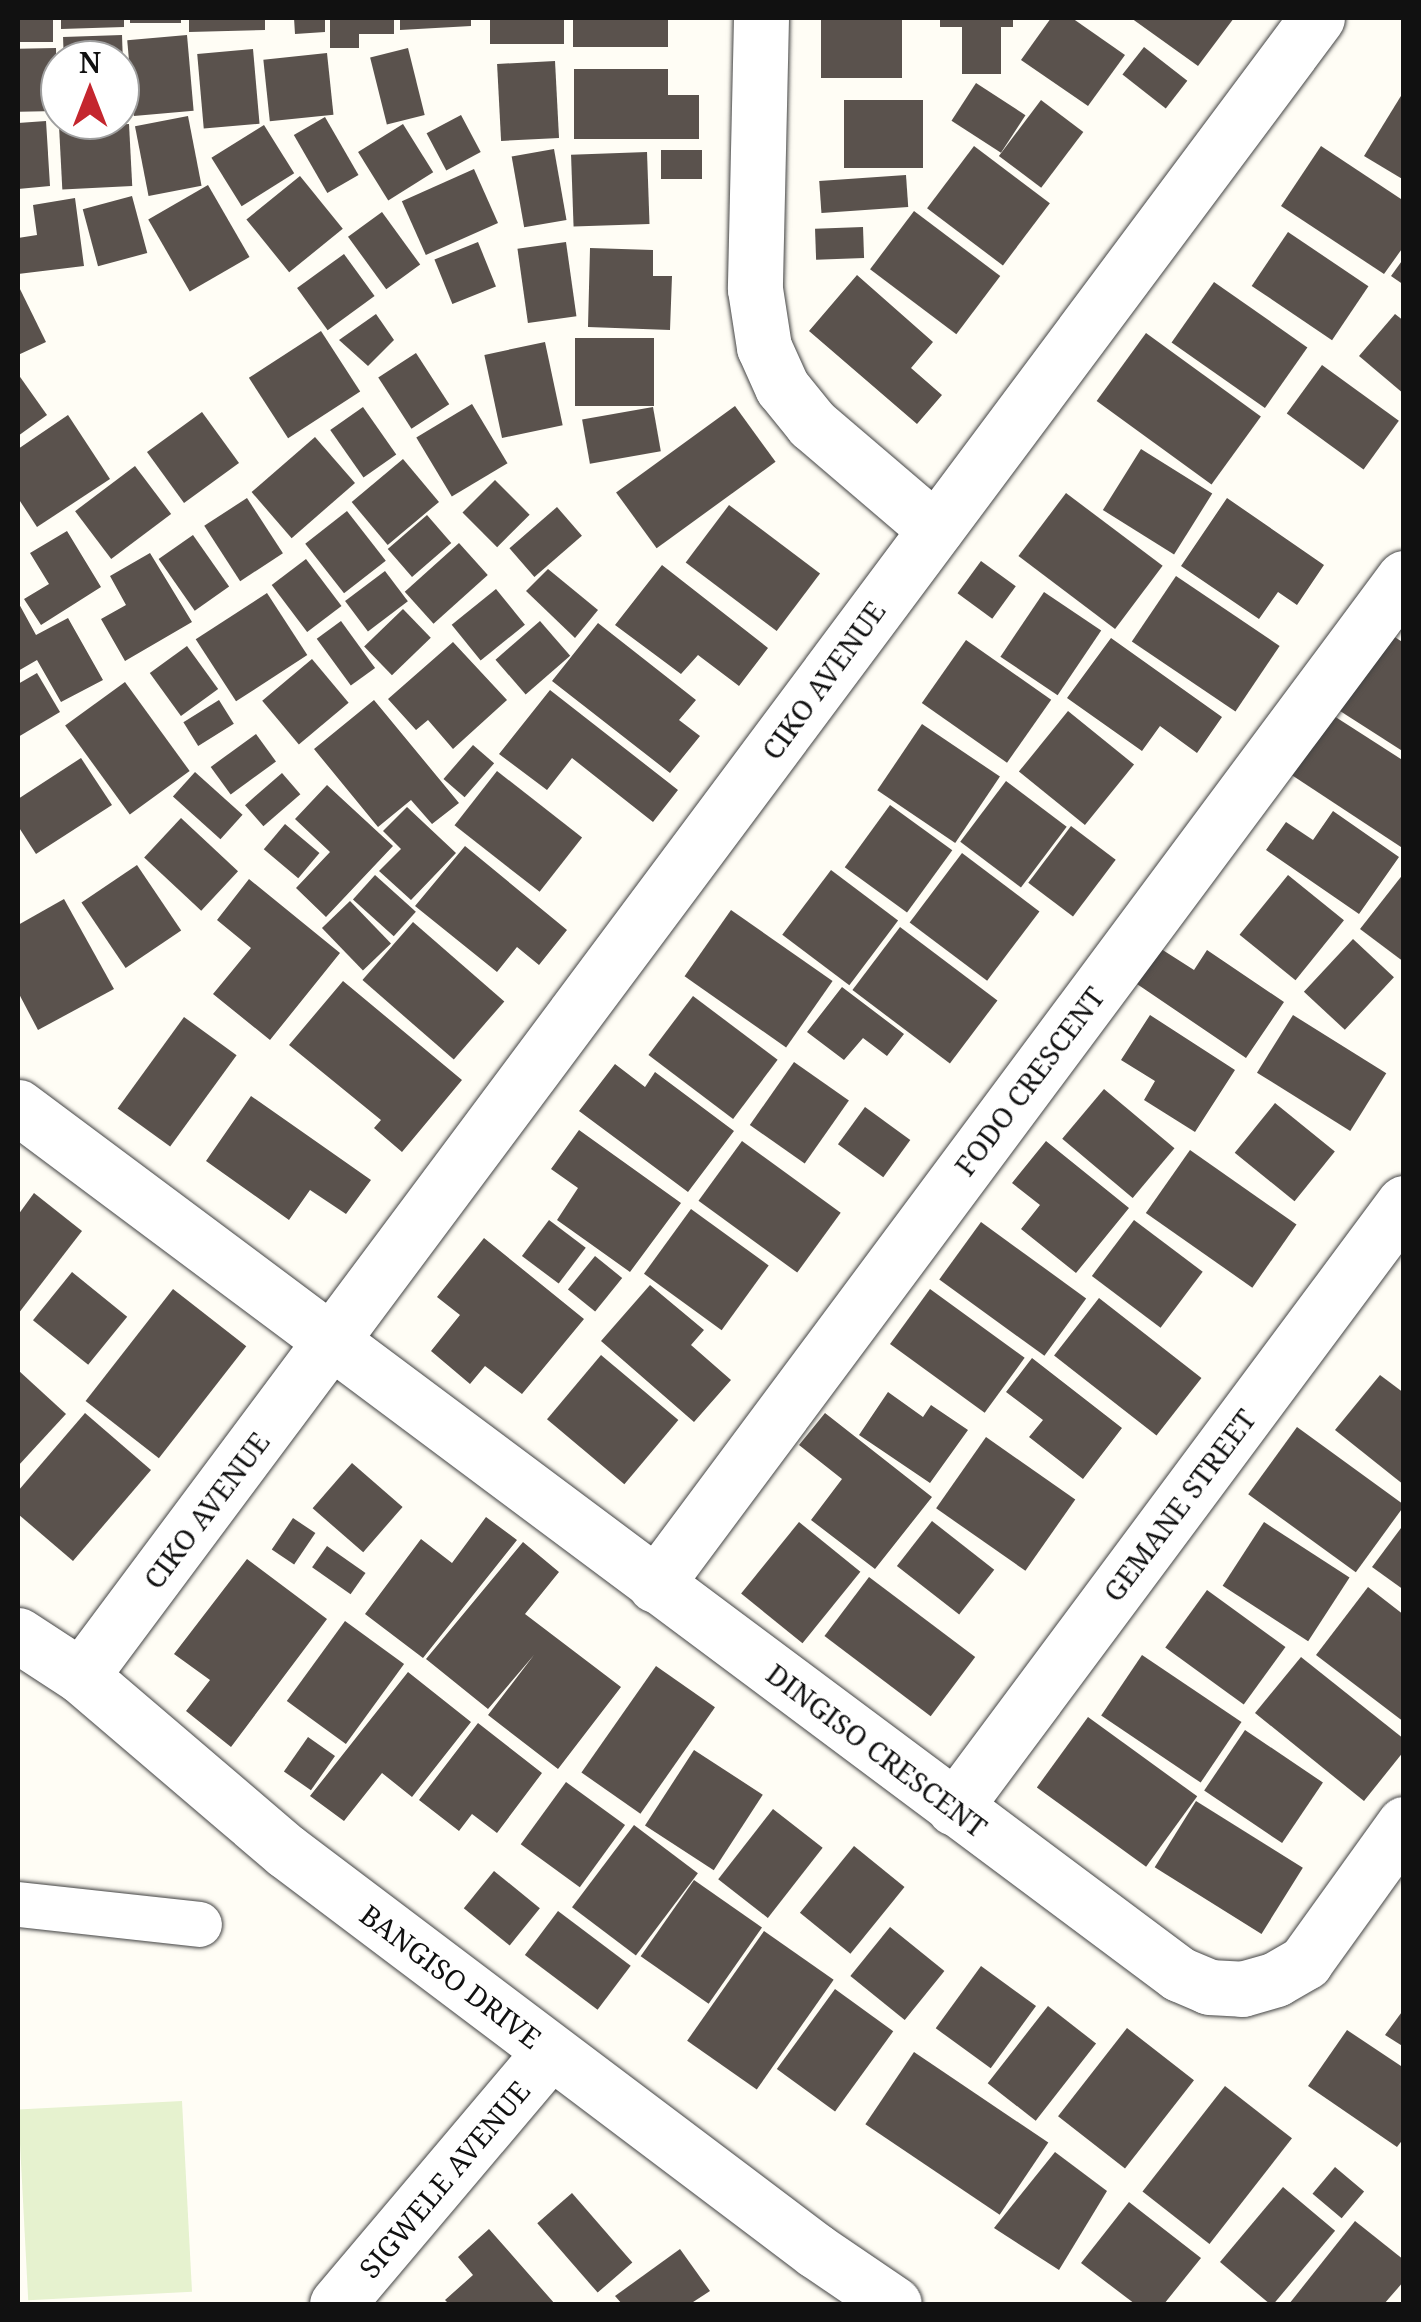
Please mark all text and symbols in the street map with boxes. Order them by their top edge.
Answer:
north arrow [40,40,140,140]
text: N [79,43,101,81]
street label: CIKO AVENUE [754,594,892,766]
street label: FODO CRESCENT [947,980,1111,1182]
street label: GEMANE STREET [1096,1402,1262,1608]
street label: CIKO AVENUE [136,1425,276,1595]
street label: DINGISO CRESCENT [760,1656,994,1844]
street label: BANGISO DRIVE [354,1897,548,2055]
street label: SIGWELE AVENUE [352,2074,536,2284]

